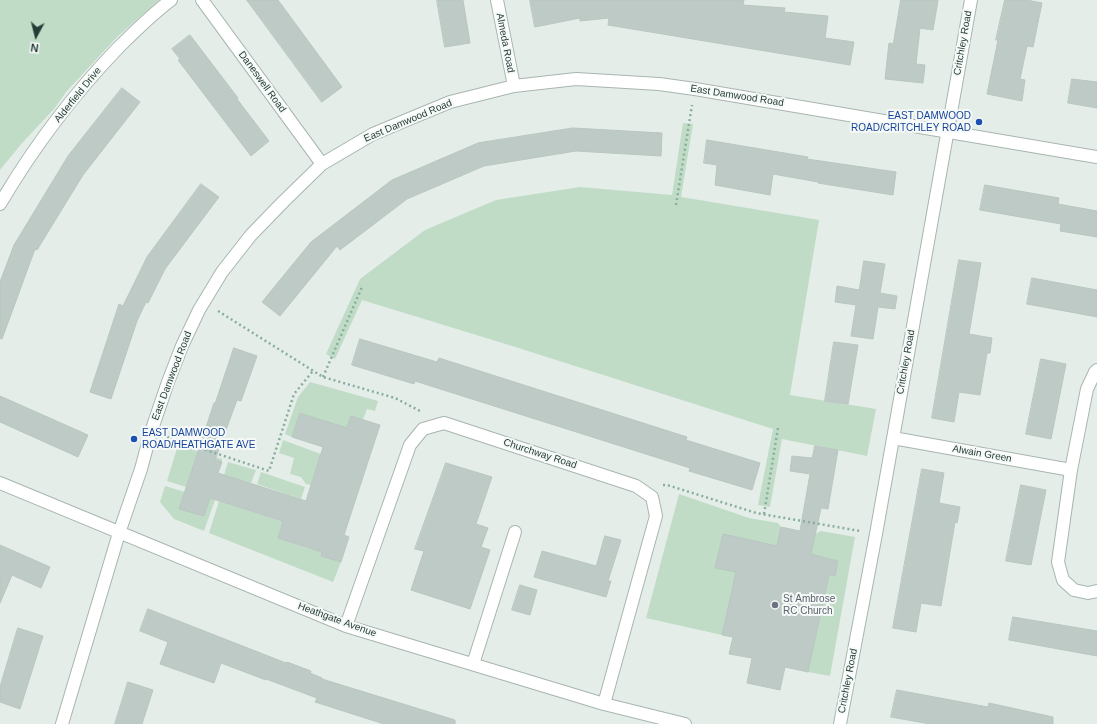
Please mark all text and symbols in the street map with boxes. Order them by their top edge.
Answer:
street label: Critchley Road [951,10,975,76]
street label: Almeda Road [493,12,517,74]
north arrow [16,16,56,56]
text: N [30,41,39,54]
street label: Daneswell Road [236,49,288,115]
street label: Alderfield Drive [52,65,104,125]
street label: East Damwood Road [689,83,785,109]
street label: East Damwood Road [362,97,454,145]
place label: EAST DAMWOOD ROAD/CRITCHLEY ROAD [851,110,971,134]
marker: EAST DAMWOOD ROAD/CRITCHLEY ROAD [974,117,984,127]
street label: Critchley Road [894,329,918,395]
street label: East Damwood Road [149,330,195,422]
place label: EAST DAMWOOD ROAD/HEATHGATE AVE [142,427,255,450]
marker: EAST DAMWOOD ROAD/HEATHGATE AVE [129,434,139,444]
street label: Churchway Road [502,436,578,472]
street label: Alwain Green [951,443,1013,465]
place label: St Ambrose RC Church [783,593,835,616]
street label: Heathgate Avenue [296,600,378,640]
marker: St Ambrose RC Church [770,600,780,610]
street label: Critchley Road [836,648,860,714]

